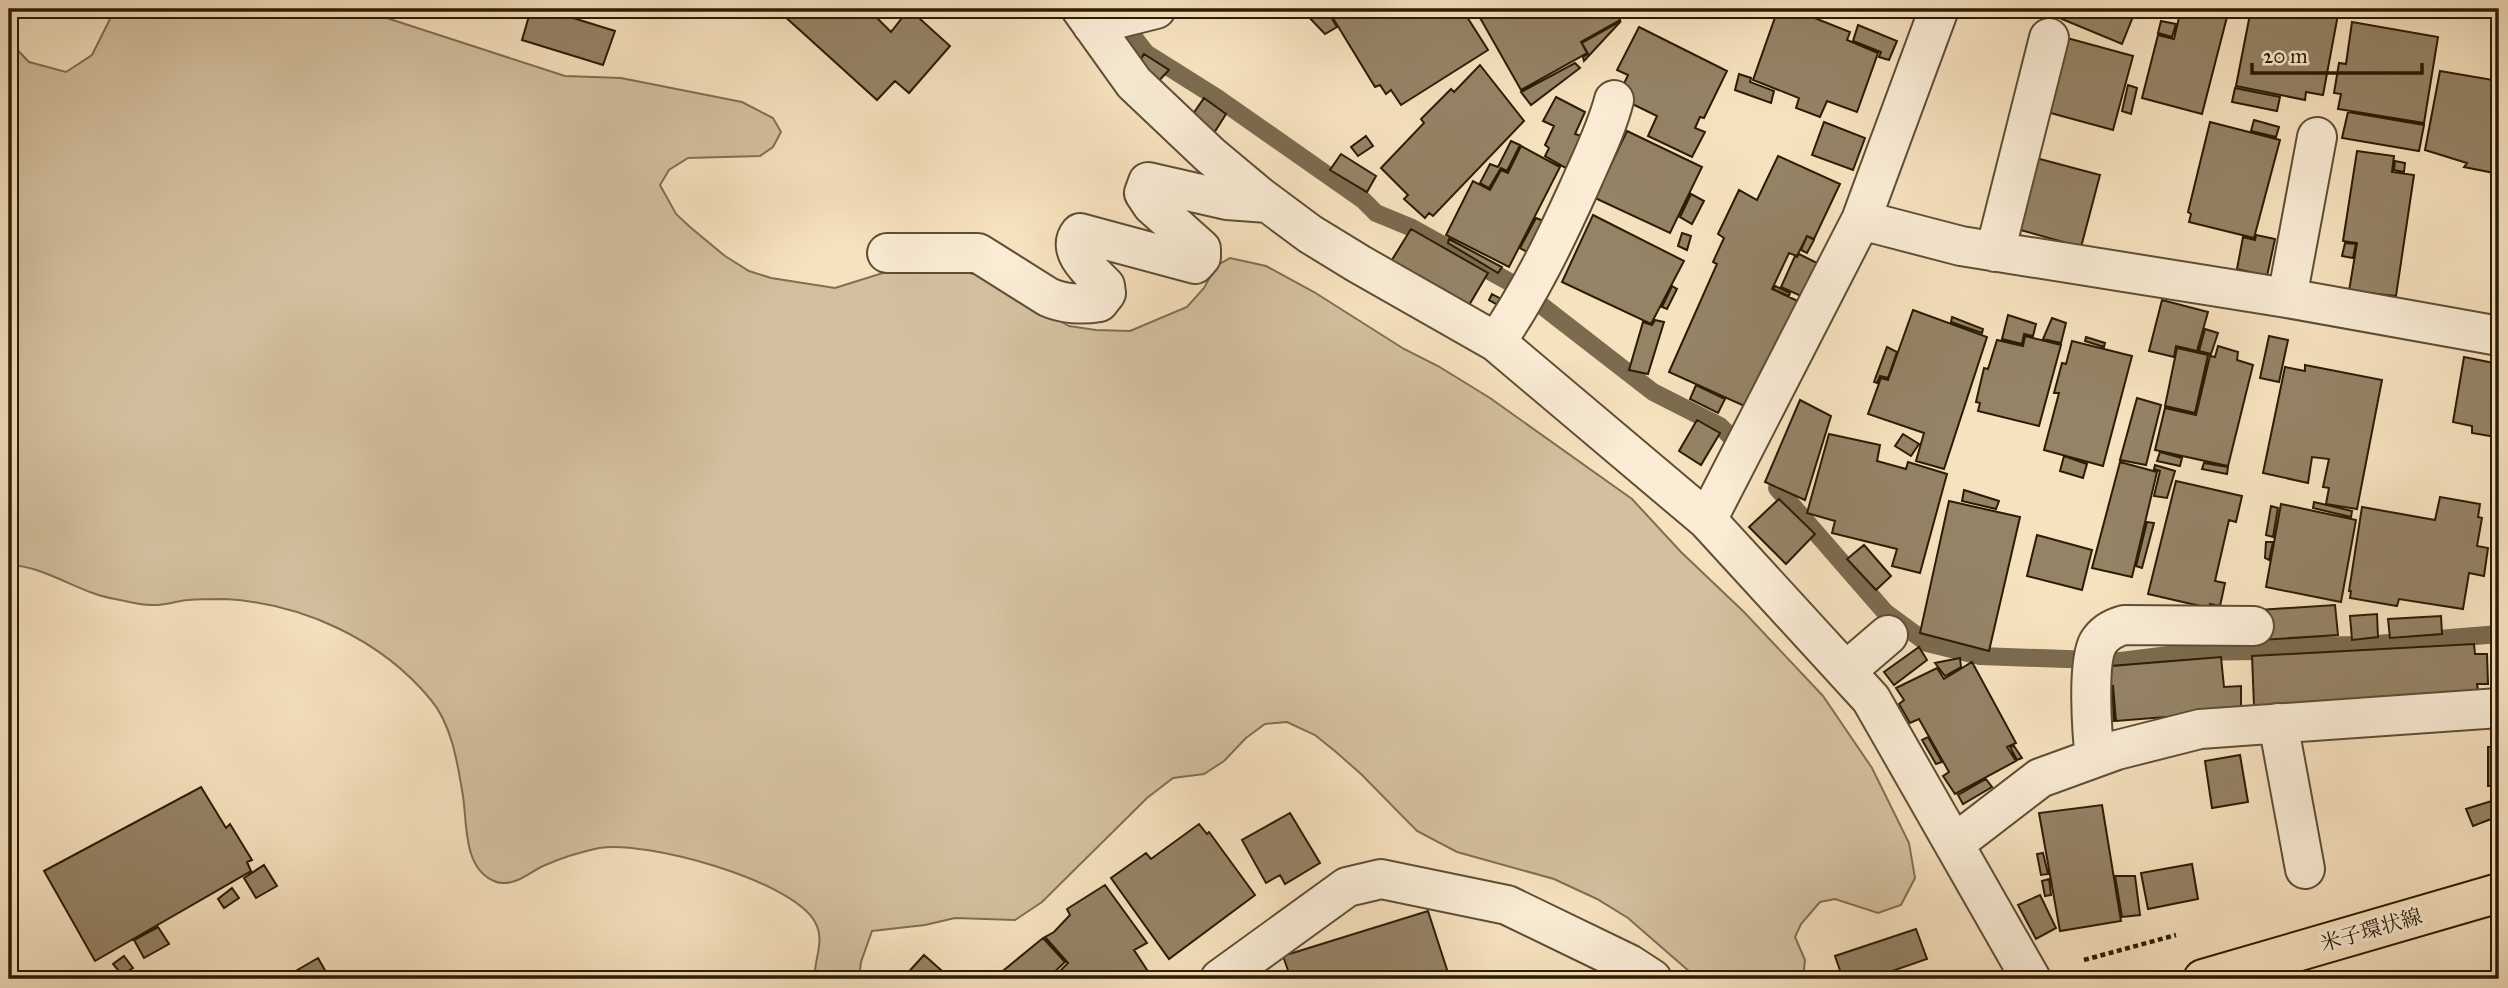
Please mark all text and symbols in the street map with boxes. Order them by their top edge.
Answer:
scale bar [2252,32,2422,76]
text: 20 m [2263,43,2308,69]
street label: 米子環状線 [2317,903,2425,957]

